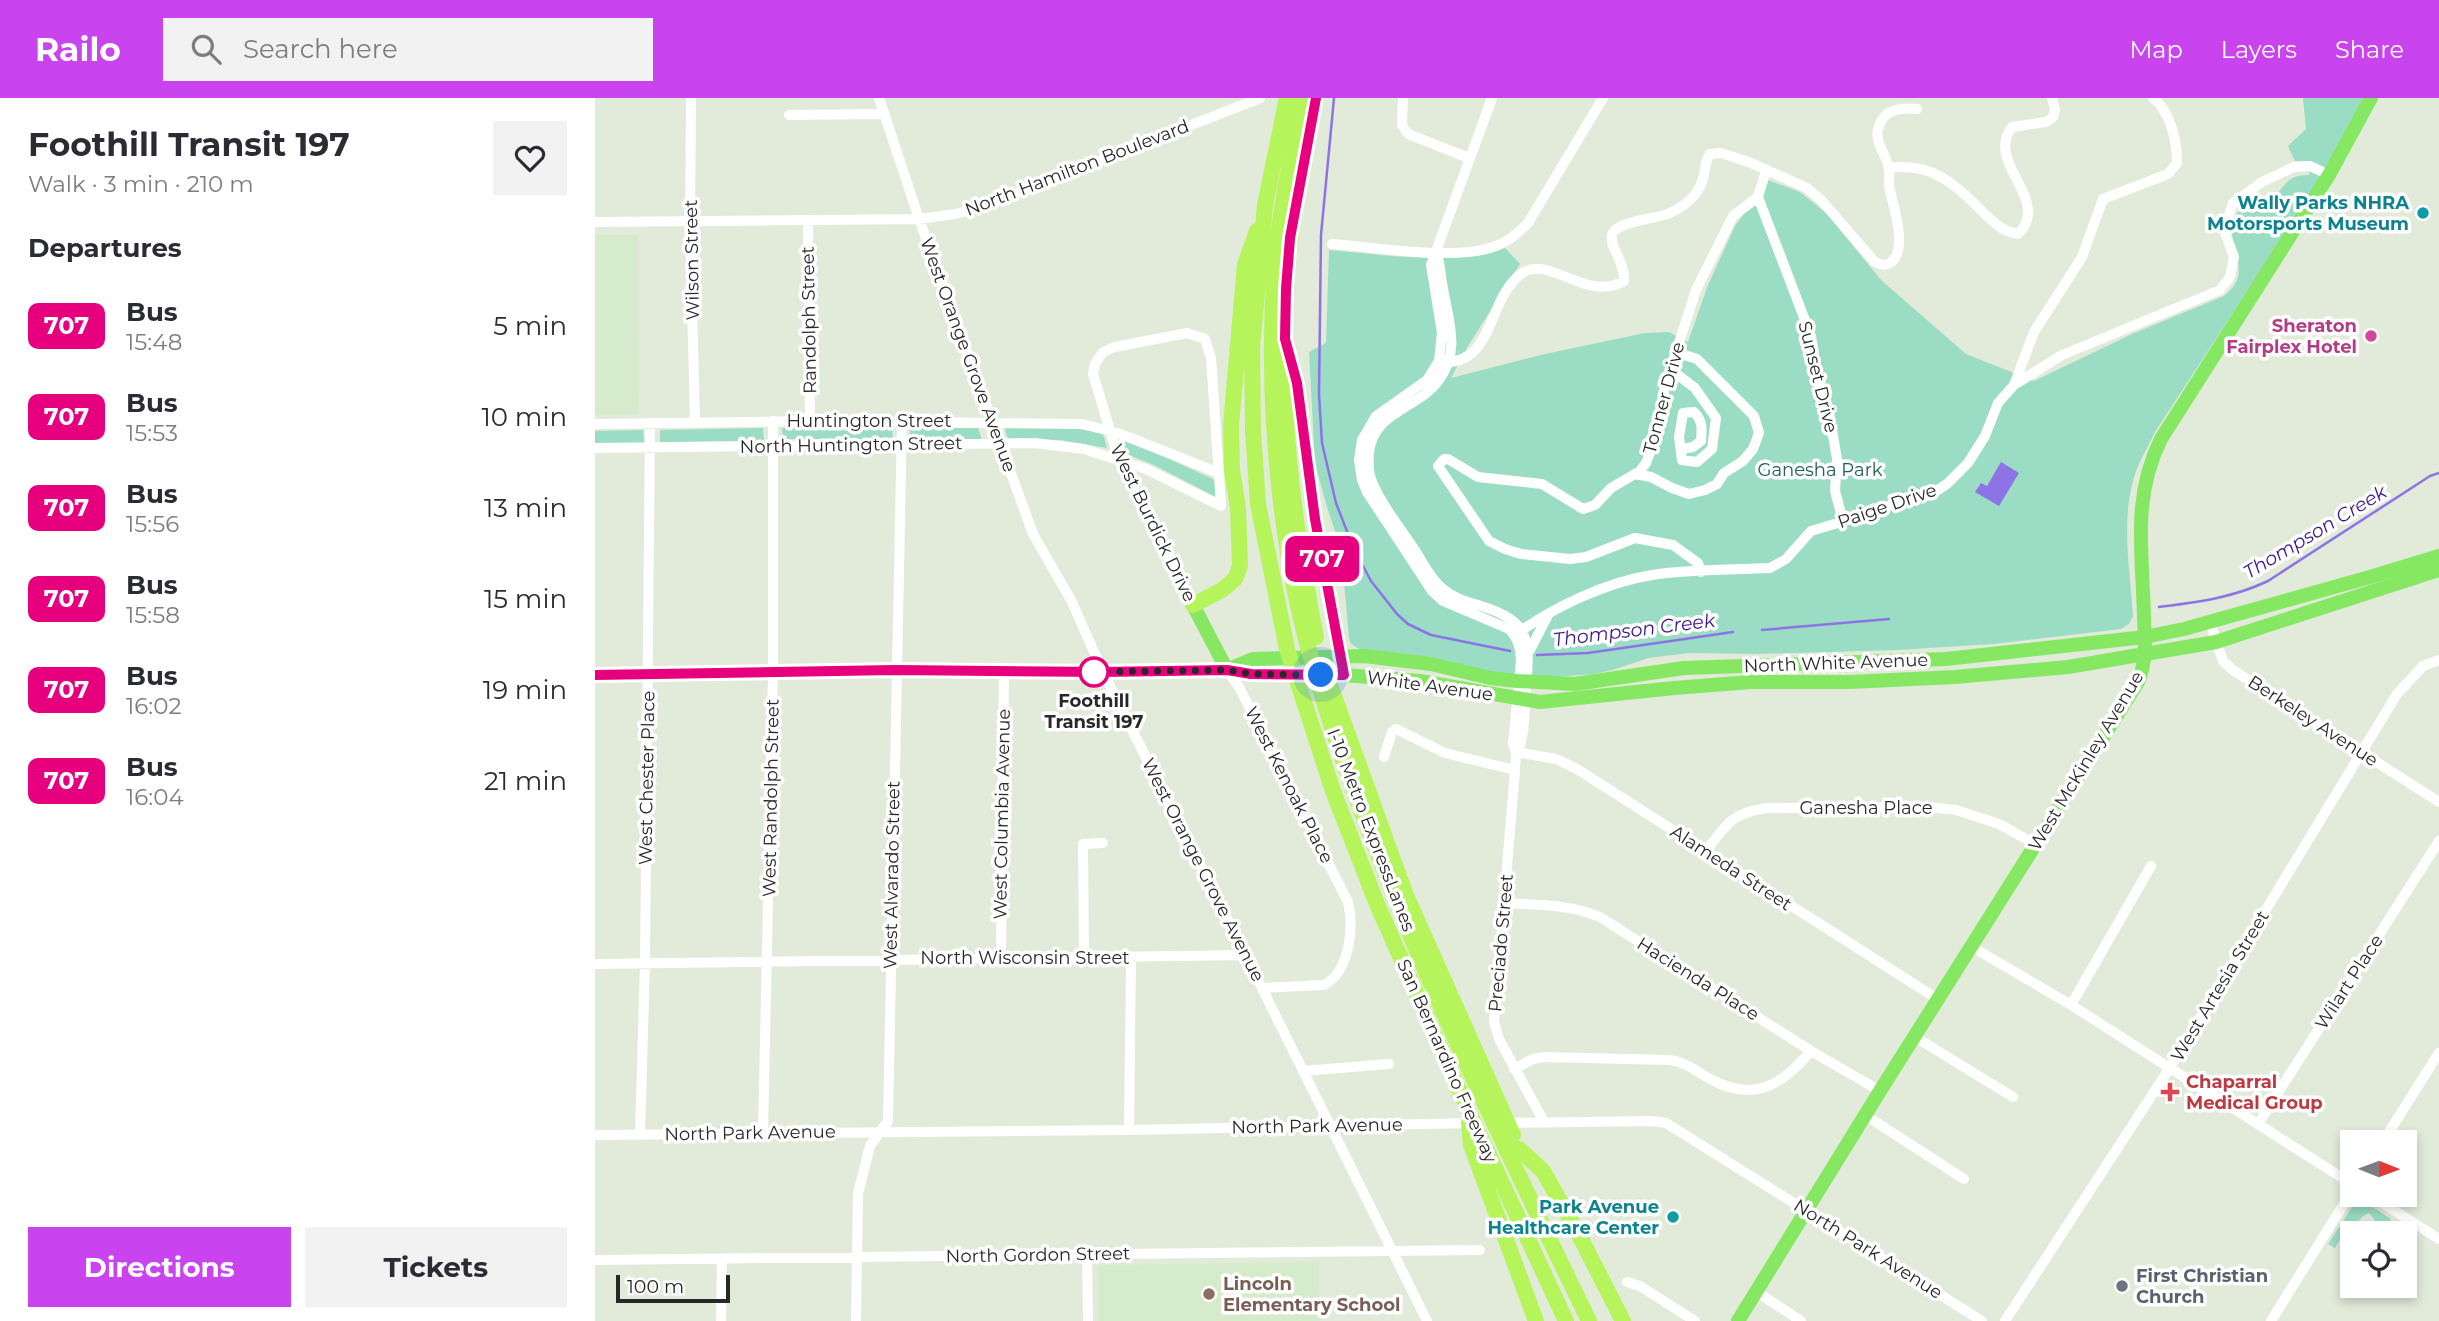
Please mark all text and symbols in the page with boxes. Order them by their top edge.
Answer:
search box [163,18,653,81]
text: Railo [35,29,121,69]
icon: search [187,30,225,68]
text: Search here [243,33,398,65]
text: Map [2129,35,2183,64]
text: Layers [2221,35,2297,64]
text: Share [2335,35,2404,64]
street label: North Hamilton Boulevard [962,115,1192,221]
button: heart [493,121,567,195]
text: Foothill Transit 197 [28,124,350,164]
text: Walk · 3 min · 210 m [28,170,254,198]
place label: Wally Parks NHRA Motorsports Museum [2207,192,2409,235]
street label: Wilson Street [680,199,704,321]
marker: Wally Parks NHRA Motorsports Museum [2415,205,2431,221]
text: Departures [28,232,182,264]
street label: West Orange Grove Avenue [915,235,1021,475]
street label: Randolph Street [797,246,821,394]
text: Bus [126,296,178,328]
text: 5 min [493,310,567,342]
text: 707 [44,311,89,340]
place label: Sheraton Fairplex Hotel [2226,315,2357,358]
street label: Sunset Drive [1794,319,1843,435]
text: 15:48 [126,328,182,356]
marker: Sheraton Fairplex Hotel [2363,328,2379,344]
street label: Tonner Drive [1639,340,1690,456]
text: Bus [126,387,178,419]
text: 10 min [481,401,567,433]
text: 707 [44,402,89,431]
street label: Huntington Street [786,410,952,432]
text: 15:53 [126,419,178,447]
street label: North Huntington Street [739,432,963,458]
street label: West Burdick Drive [1105,440,1201,606]
park label: Ganesha Park [1758,459,1883,481]
text: Bus [126,478,178,510]
street label: Paige Drive [1835,479,1939,533]
water label: Thompson Creek [2239,480,2391,584]
text: 13 min [484,492,567,524]
text: 707 [44,493,89,522]
text: 15:56 [126,510,179,538]
line badge: 707 [1282,536,1362,582]
text: 707 [1299,544,1345,573]
text: Bus [126,569,178,601]
text: 15 min [484,583,567,615]
text: 707 [44,584,89,613]
text: 15:58 [126,601,180,629]
water label: Thompson Creek [1552,609,1717,651]
street label: North White Avenue [1743,649,1929,677]
marker: Foothill Transit 197 [1079,657,1109,687]
your location [1303,657,1338,692]
text: Bus [126,660,178,692]
street label: White Avenue [1366,666,1495,706]
street label: West McKinley Avenue [2024,667,2148,855]
street label: Berkeley Avenue [2244,671,2382,771]
text: 19 min [483,674,567,706]
text: 707 [44,675,89,704]
place label: Foothill Transit 197 [1044,690,1144,733]
street label: West Chester Place [634,691,660,865]
text: 16:02 [126,692,181,720]
street label: West Randolph Street [758,699,784,897]
street label: West Kenoak Place [1240,703,1338,867]
street label: West Columbia Avenue [989,708,1015,920]
street label: I-10 Metro ExpressLanes [1322,725,1420,935]
text: Bus [126,751,178,783]
street label: West Orange Grove Avenue [1137,755,1269,986]
text: 21 min [484,765,567,797]
text: 707 [44,766,89,795]
street label: West Alvarado Street [879,781,905,969]
text: 16:04 [126,783,184,811]
street label: Ganesha Place [1799,797,1933,819]
street label: Alameda Street [1666,821,1796,915]
street label: Preciado Street [1484,873,1518,1013]
street label: West Artesia Street [2166,906,2274,1066]
street label: Wilart Place [2310,930,2388,1034]
street label: Hacienda Place [1633,933,1763,1025]
street label: North Wisconsin Street [920,947,1130,969]
street label: San Bernardino Freeway [1392,956,1502,1166]
place label: Chaparral Medical Group [2186,1071,2323,1114]
marker: Chaparral Medical Group [2160,1082,2180,1102]
street label: North Park Avenue [1231,1114,1403,1138]
street label: North Park Avenue [664,1121,836,1145]
north arrow [2340,1130,2417,1208]
map controls [2340,1130,2417,1298]
street label: North Park Avenue [1790,1194,1947,1304]
place label: Park Avenue Healthcare Center [1488,1196,1659,1239]
marker: Park Avenue Healthcare Center [1665,1209,1681,1225]
button: locate [2340,1221,2417,1298]
button: Directions [28,1227,291,1307]
button: Tickets [305,1227,567,1307]
street label: North Gordon Street [946,1242,1130,1268]
place label: First Christian Church [2136,1265,2268,1308]
scale bar [616,1272,730,1304]
place label: Lincoln Elementary School [1223,1273,1400,1316]
text: 100 m [627,1275,684,1298]
marker: First Christian Church [2114,1278,2130,1294]
marker: Lincoln Elementary School [1201,1286,1217,1302]

